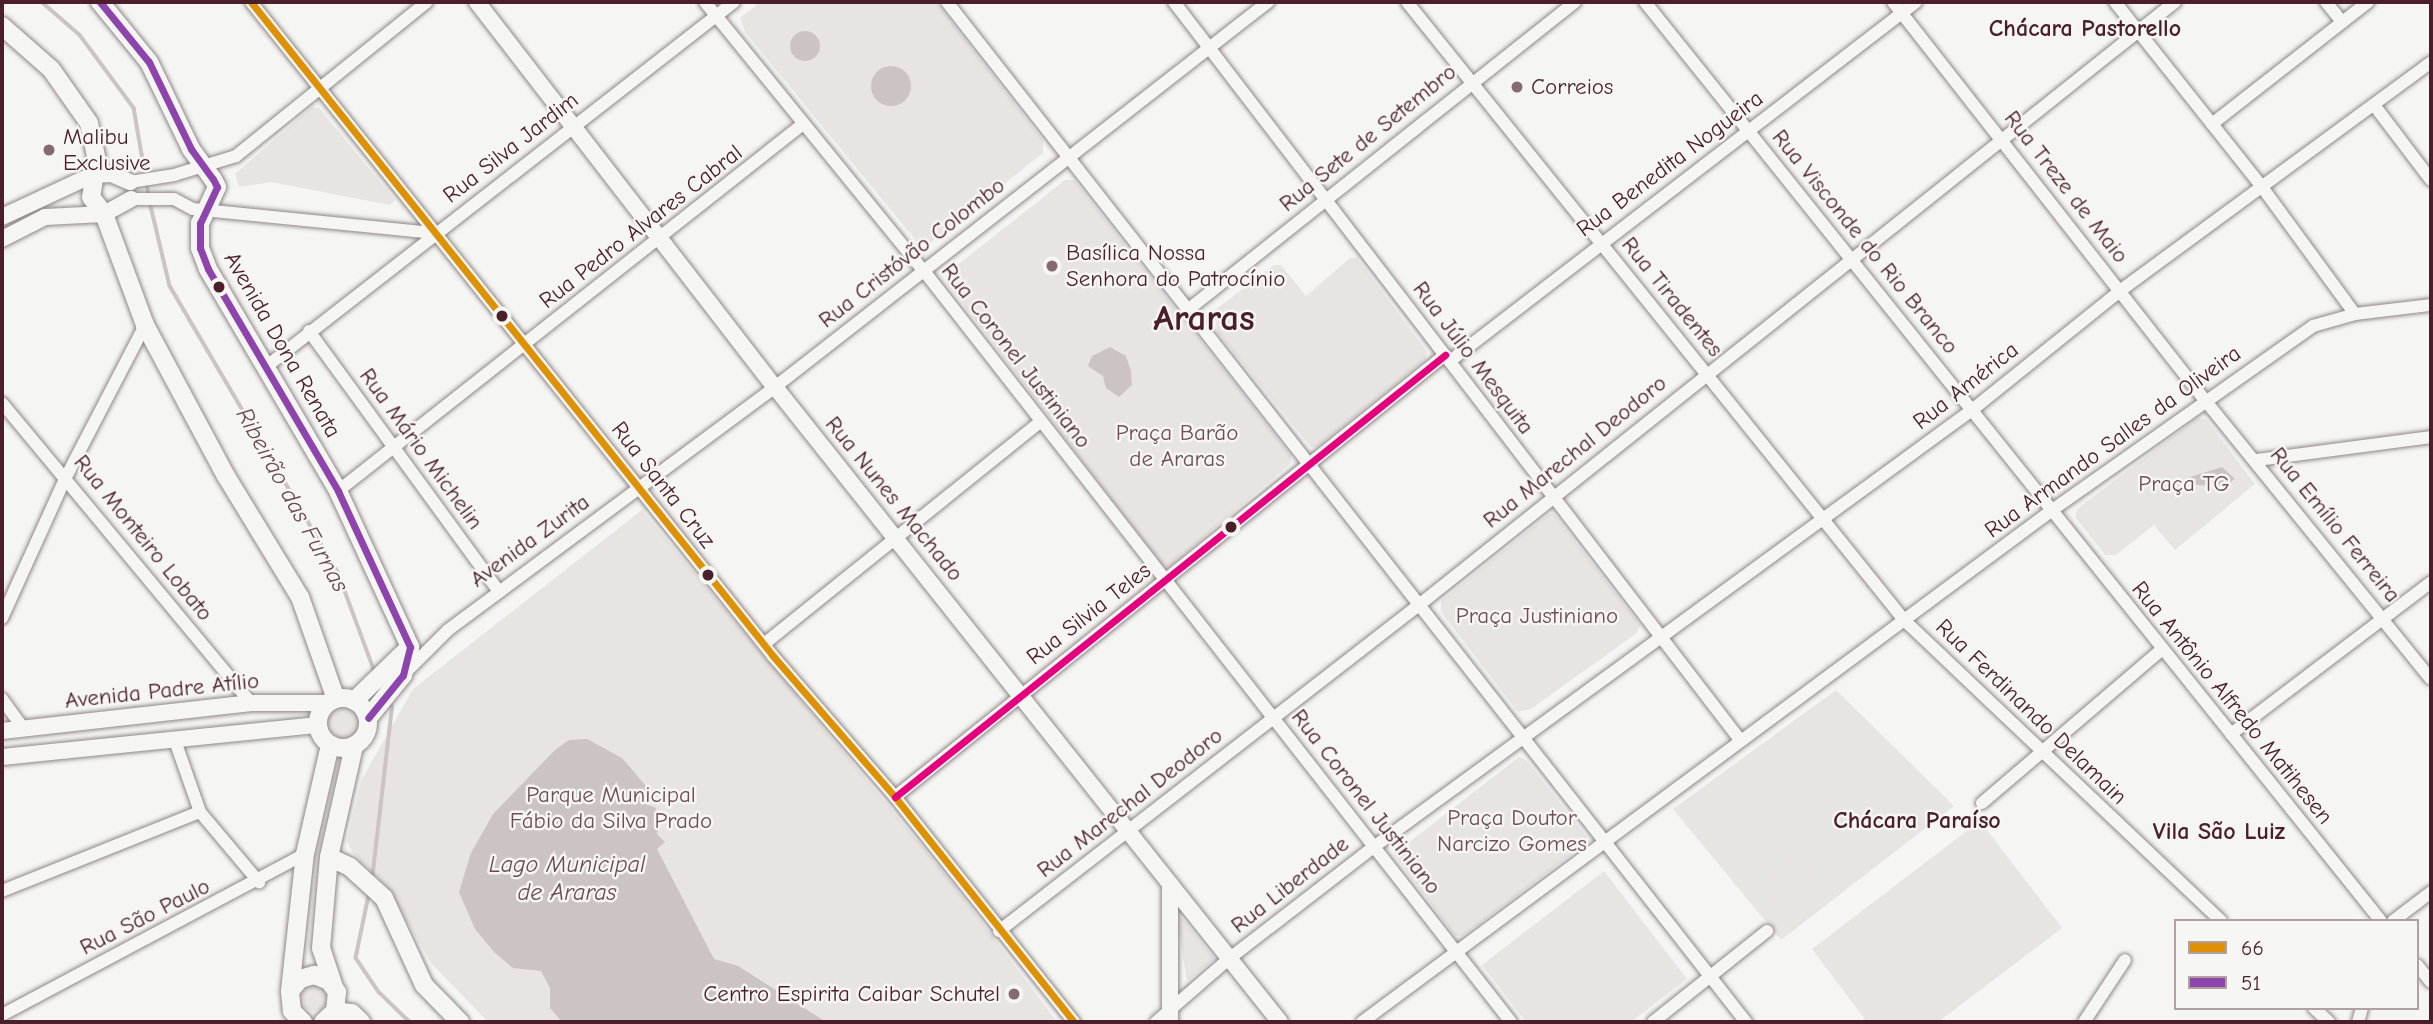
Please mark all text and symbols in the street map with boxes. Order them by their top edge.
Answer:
district label: Chácara Pastorello [1989,15,2181,43]
street label: Rua Sete de Setembro [1274,58,1462,218]
place label: Correios [1531,73,1613,101]
marker: Correios [1509,79,1525,95]
street label: Rua Benedita Nogueira [1571,85,1769,243]
street label: Rua Silva Jardim [438,87,584,209]
street label: Rua Treze de Maio [1998,105,2134,269]
place label: Malibu Exclusive [63,123,151,177]
street label: Rua Visconde do Rio Branco [1766,124,1964,360]
street label: Rua Pedro Alvares Cabral [534,139,748,315]
marker: Malibu Exclusive [41,142,57,158]
street label: Rua Cristóvão Colombo [813,172,1011,334]
street label: Rua Tiradentes [1615,231,1729,363]
place label: Basílica Nossa Senhora do Patrocínio [1066,239,1285,293]
street label: Avenida Dona Renata [218,247,346,443]
street label: Rua Coronel Justiniano [935,258,1097,454]
marker: Basílica Nossa Senhora do Patrocínio [1044,258,1060,274]
street label: Rua Júlio Mesquita [1407,276,1539,440]
unlabelled marker [212,280,226,294]
district label: Araras [1153,296,1255,340]
unlabelled marker [495,309,509,323]
street label: Rua América [1908,336,2024,436]
street label: Rua Armando Salles da Oliveira [1980,340,2246,544]
street label: Rua Mário Michelin [353,363,489,535]
street label: Rua Marechal Deodoro [1478,370,1672,534]
water label: Ribeirão das Furnas [229,403,355,597]
street label: Rua Nunes Machado [819,411,969,587]
street label: Rua Santa Cruz [605,416,721,554]
park label: Praça Barão de Araras [1116,419,1238,473]
street label: Rua Emílio Ferreira [2264,442,2406,608]
street label: Rua Monteiro Lobato [67,449,219,627]
park label: Praça TG [2138,470,2230,498]
street label: Avenida Zurita [465,488,595,594]
unlabelled marker [1224,520,1238,534]
street label: Rua Silvia Teles [1021,557,1157,671]
unlabelled marker [701,568,715,582]
street label: Rua Antônio Alfredo Matihesen [2125,576,2339,830]
park label: Praça Justiniano [1456,602,1618,630]
street label: Rua Ferdinando Delamain [1930,613,2132,811]
street label: Avenida Padre Atílio [63,667,261,715]
street label: Rua Coronel Justiniano [1285,704,1447,900]
street label: Rua Marechal Deodoro [1032,722,1228,884]
park label: Parque Municipal Fábio da Silva Prado [510,781,712,835]
park label: Praça Doutor Narcizo Gomes [1437,804,1587,858]
district label: Chácara Paraíso [1833,807,2001,835]
district label: Vila São Luiz [2153,818,2285,846]
street label: Rua Liberdade [1226,830,1354,940]
water label: Lago Municipal de Araras [489,851,645,907]
street label: Rua São Paulo [75,872,215,962]
legend [2174,919,2419,1010]
text: 66 [2241,936,2264,960]
text: 51 [2241,971,2261,995]
place label: Centro Espirita Caibar Schutel [703,980,1000,1008]
marker: Centro Espirita Caibar Schutel [1006,986,1022,1002]

